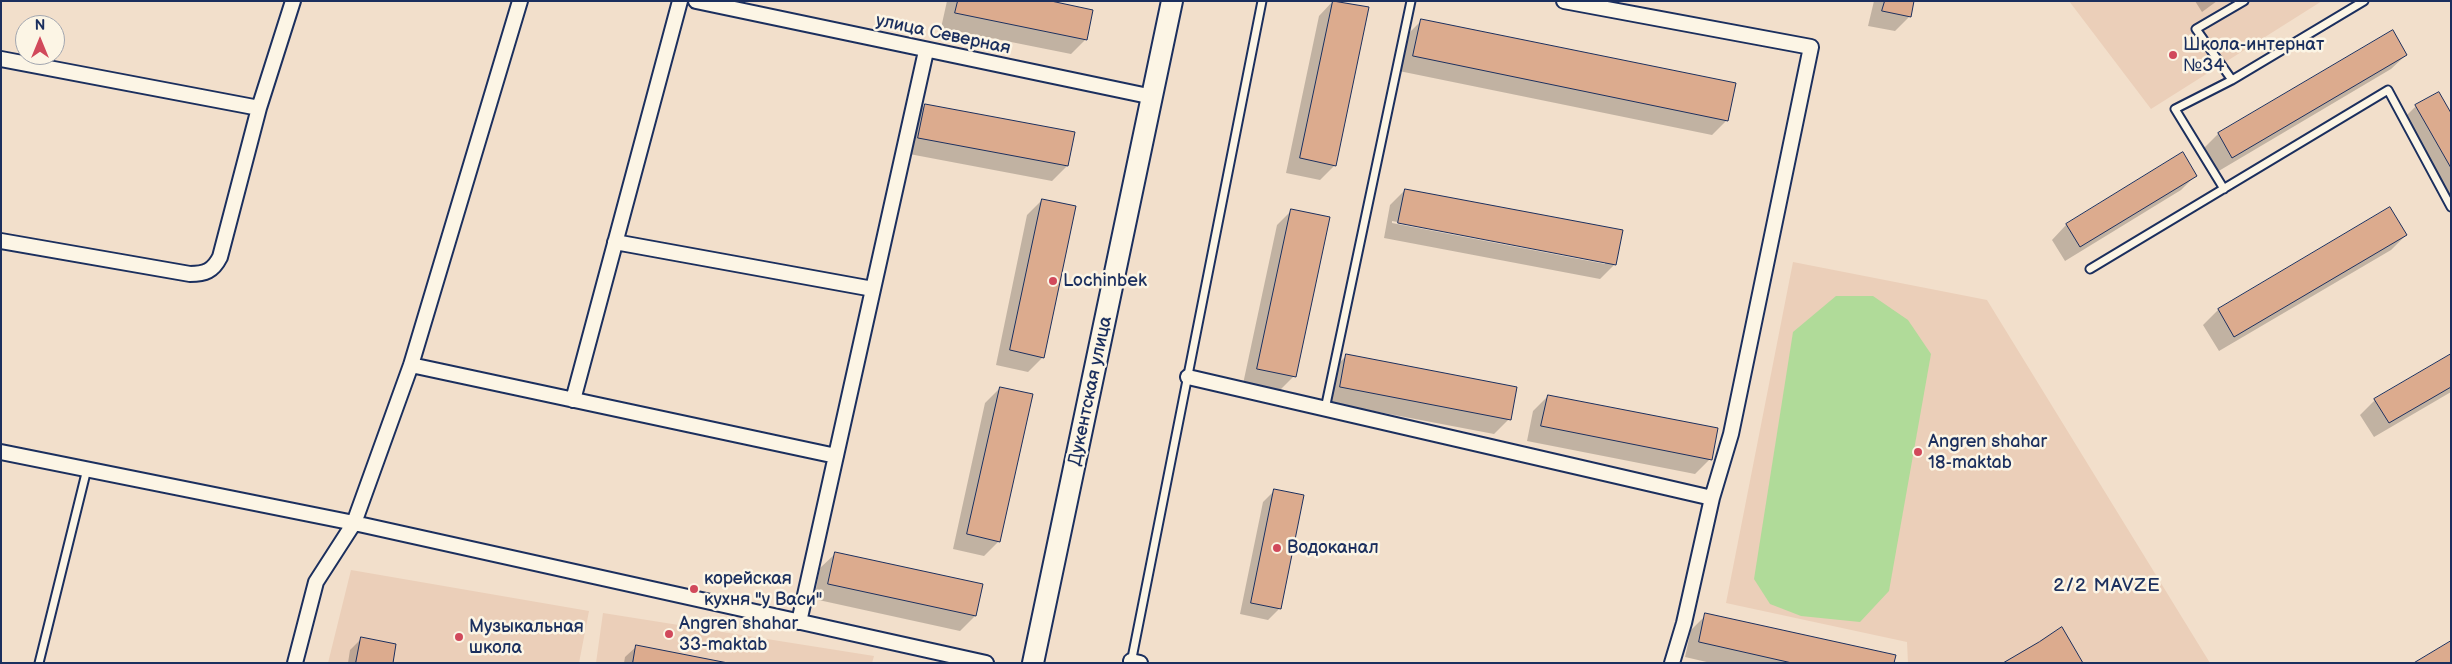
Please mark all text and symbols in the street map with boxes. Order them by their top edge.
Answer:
street label: улица Северная [874,10,1012,60]
north arrow [15,15,65,65]
text: N [35,17,45,34]
place label: Школа-интернат №34 [2183,34,2324,76]
marker: Школа-интернат №34 [2167,49,2179,61]
place label: Lochinbek [1063,270,1147,292]
marker: Lochinbek [1047,275,1059,287]
street label: Дукентская улица [1065,314,1117,468]
place label: Angren shahar 18-maktab [1928,431,2047,474]
marker: Angren shahar 18-maktab [1912,446,1924,458]
place label: Водоканал [1287,537,1379,559]
marker: Водоканал [1271,542,1283,554]
place label: корейская кухня "у Васи" [704,568,823,610]
district label: 2/2 MAVZE [2052,575,2162,597]
marker: корейская кухня "у Васи" [688,583,700,595]
place label: Angren shahar 33-maktab [679,613,798,656]
place label: Музыкальная школа [469,616,584,659]
marker: Angren shahar 33-maktab [663,628,675,640]
marker: Музыкальная школа [453,631,465,643]

